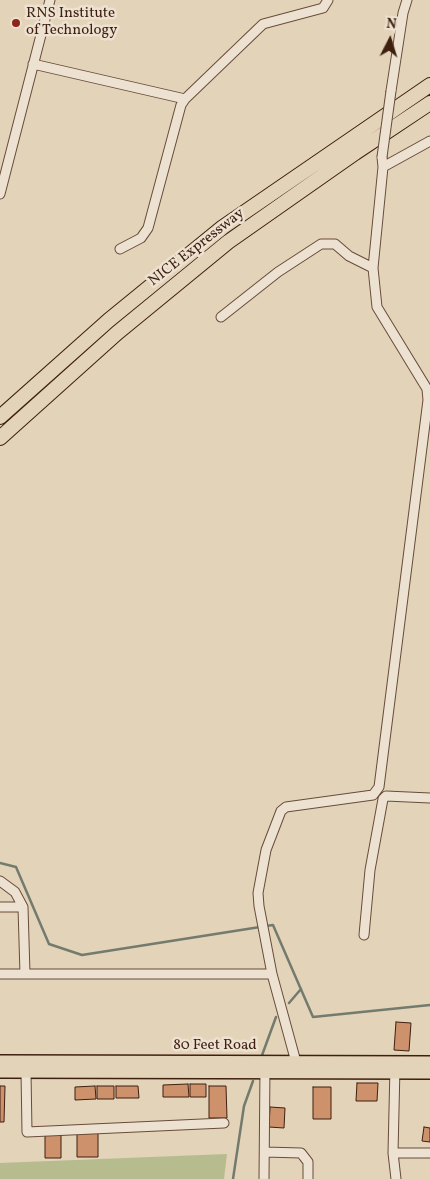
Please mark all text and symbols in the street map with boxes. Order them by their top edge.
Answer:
place label: RNS Institute of Technology [26,5,117,40]
north arrow [365,15,415,65]
text: N [385,15,397,34]
marker: RNS Institute of Technology [10,17,22,29]
street label: NICE Expressway [146,205,248,291]
street label: 80 Feet Road [173,1037,257,1055]

